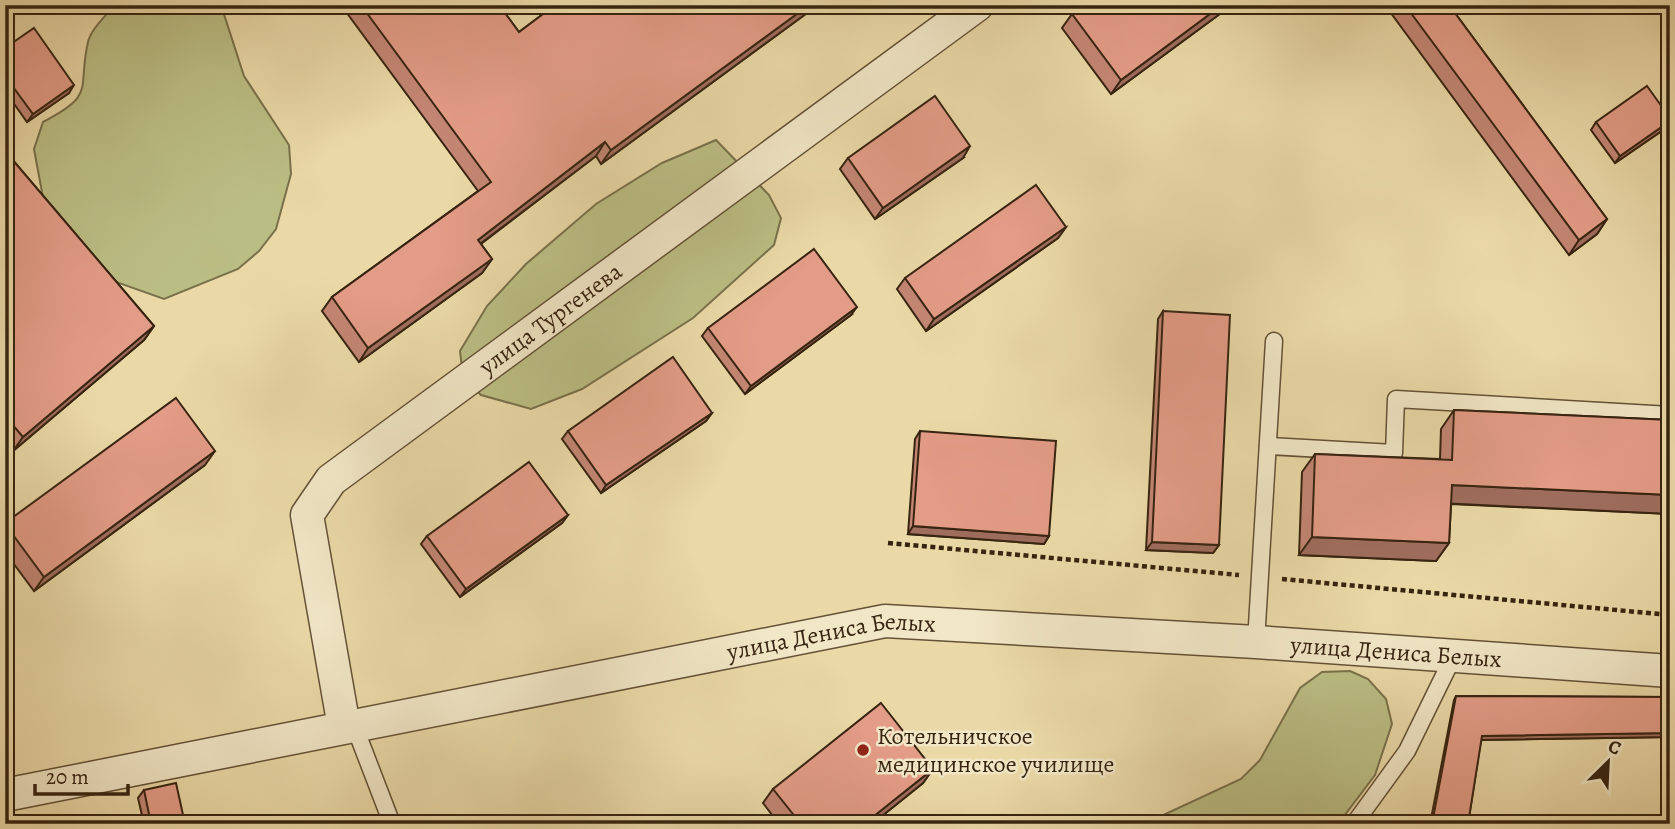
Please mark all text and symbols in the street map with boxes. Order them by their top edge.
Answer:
street label: улица Тургенева [472,255,628,382]
street label: улица Дениса Белых [723,605,937,668]
street label: улица Дениса Белых [1288,628,1503,675]
place label: Котельничское медицинское училище [877,720,1115,780]
north arrow [1574,728,1644,798]
text: С [1604,733,1625,762]
marker: Котельничское медицинское училище [855,742,871,758]
scale bar [35,752,128,796]
text: 20 m [46,763,89,791]

